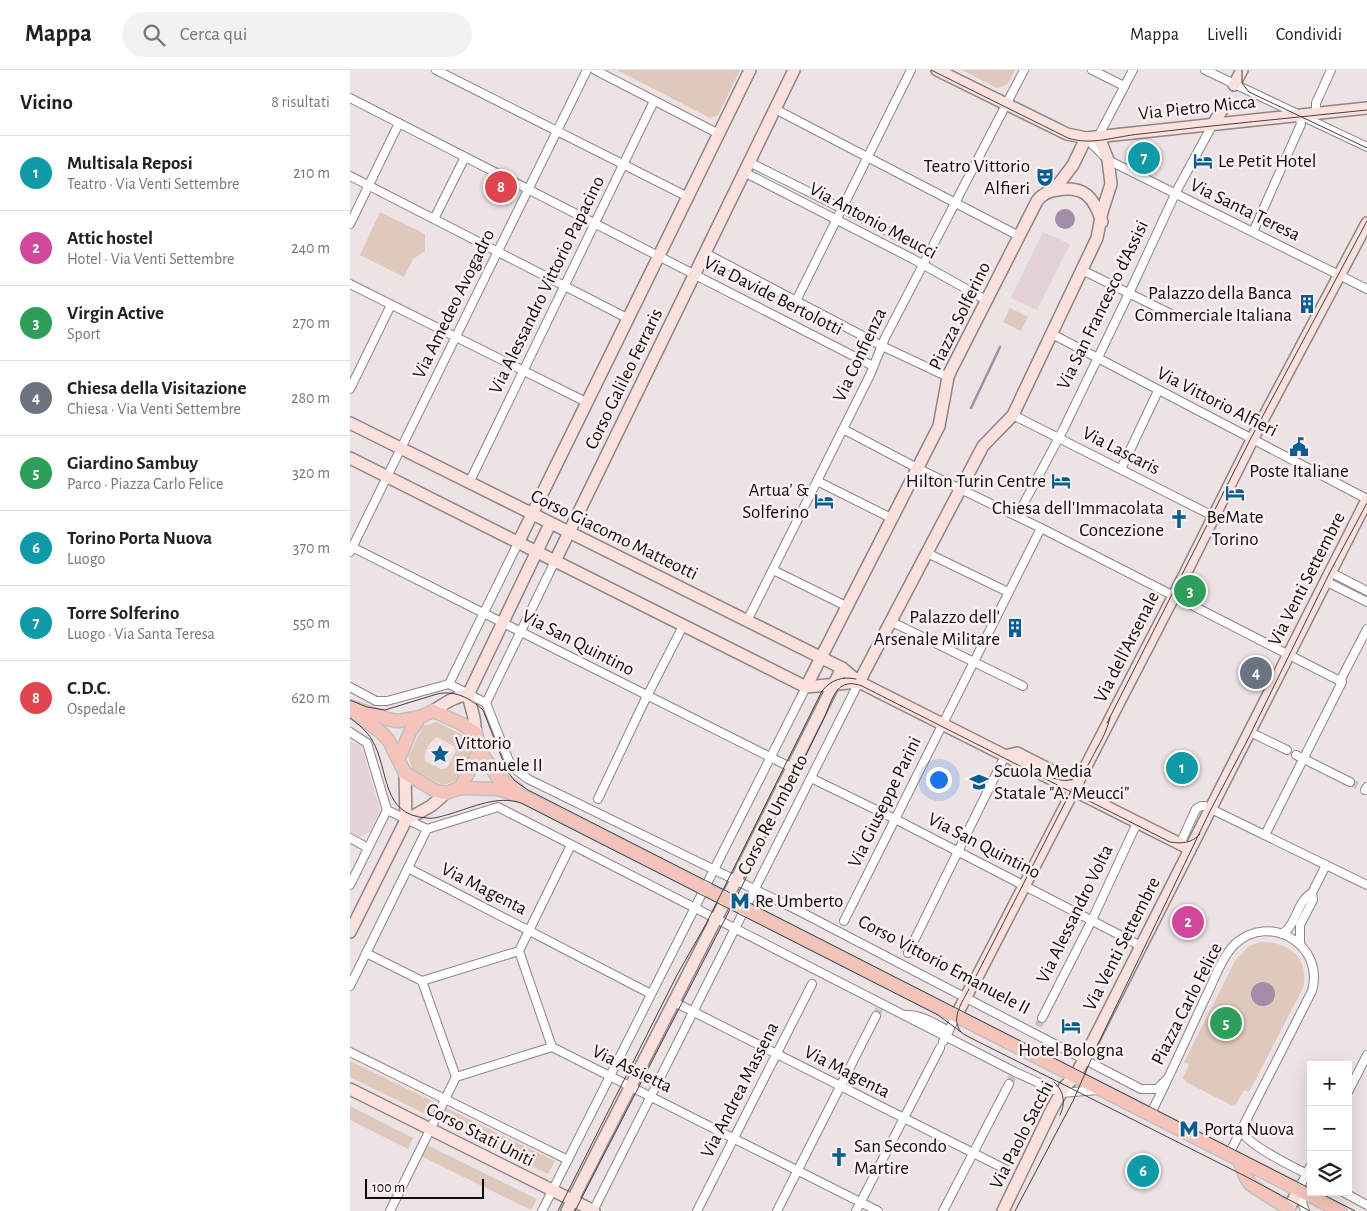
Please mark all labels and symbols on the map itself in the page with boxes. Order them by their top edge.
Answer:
street label: Via Pietro Micca [1137,92,1257,124]
pin: 7 [1128,139,1160,177]
hotel icon: Le Petit Hotel [1192,150,1214,172]
place label: Le Petit Hotel [1218,152,1316,171]
place label: Teatro Vittorio Alfieri [923,157,1030,198]
theatre icon: Teatro Vittorio Alfieri [1034,166,1056,188]
pin: 8 [485,168,517,206]
street label: Via Alessandro Vittorio Papacino [486,173,608,397]
street label: Via Santa Teresa [1187,175,1303,245]
street label: Via Antonio Meucci [806,179,940,263]
street label: Via San Francesco d'Assisi [1054,218,1152,392]
street label: Via Amedeo Avogadro [410,226,498,382]
street label: Via Davide Bertolotti [700,253,846,339]
street label: Piazza Solferino [926,259,994,373]
place label: Palazzo della Banca Commerciale Italiana [1135,284,1292,325]
building icon: Palazzo della Banca Commerciale Italiana [1296,293,1318,315]
street label: Via Confienza [830,305,890,405]
street label: Corso Galileo Ferraris [582,306,666,452]
street label: Via Vittorio Alfieri [1154,363,1280,441]
street label: Via Lascaris [1079,423,1163,479]
public building icon: Poste Italiane [1288,436,1310,458]
place label: Poste Italiane [1249,462,1349,481]
hotel icon: Hilton Turin Centre [1050,470,1072,492]
place label: Hilton Turin Centre [906,472,1046,491]
place label: Artua' & Solferino [742,481,809,522]
hotel icon: BeMate Torino [1224,482,1246,504]
street label: Corso Giacomo Matteotti [527,486,701,584]
hotel icon: Artua' & Solferino [813,490,835,512]
place label: Chiesa dell'Immacolata Concezione [992,499,1164,540]
church icon: Chiesa dell'Immacolata Concezione [1168,508,1190,530]
place label: BeMate Torino [1207,508,1263,549]
street label: Via Venti Settembre [1265,509,1349,649]
pin: 3 [1174,572,1206,610]
street label: Via dell'Arsenale [1091,588,1163,706]
street label: Via San Quintino [519,607,637,679]
place label: Palazzo dell' Arsenale Militare [874,608,1000,649]
building icon: Palazzo dell' Arsenale Militare [1004,617,1026,639]
pin: 4 [1240,654,1272,692]
place label: Vittorio Emanuele II [455,734,543,775]
street label: Via Giuseppe Parini [845,734,925,870]
place icon: Vittorio Emanuele II [429,743,451,765]
pin: 1 [1166,749,1198,787]
street label: Corso Re Umberto [734,752,812,878]
place label: Scuola Media Statale "A. Meucci" [994,762,1129,803]
your location [926,767,952,793]
school or university icon: Scuola Media Statale "A. Meucci" [968,771,990,793]
street label: Via San Quintino [925,810,1043,882]
street label: Via Alessandro Volta [1033,842,1117,986]
street label: Via Magenta [438,859,530,919]
street label: Via Venti Settembre [1080,874,1164,1014]
metro station icon: Re Umberto [729,890,751,912]
place label: Re Umberto [755,892,843,911]
pin: 2 [1172,903,1204,941]
street label: Corso Vittorio Emanuele II [855,912,1033,1018]
street label: Piazza Carlo Felice [1148,940,1226,1068]
pin: 5 [1210,1004,1242,1042]
hotel icon: Hotel Bologna [1060,1015,1082,1037]
street label: Via Andrea Massena [698,1019,782,1161]
street label: Via Assietta [589,1041,675,1097]
place label: Hotel Bologna [1018,1041,1124,1060]
street label: Via Magenta [801,1042,893,1102]
street label: Via Paolo Sacchi [987,1078,1057,1192]
street label: Corso Stati Uniti [423,1100,537,1170]
metro station icon: Porta Nuova [1178,1118,1200,1140]
place label: Porta Nuova [1204,1120,1295,1139]
place label: San Secondo Martire [854,1137,947,1178]
church icon: San Secondo Martire [828,1146,850,1168]
pin: 6 [1127,1152,1159,1190]
scale bar [365,1176,484,1199]

